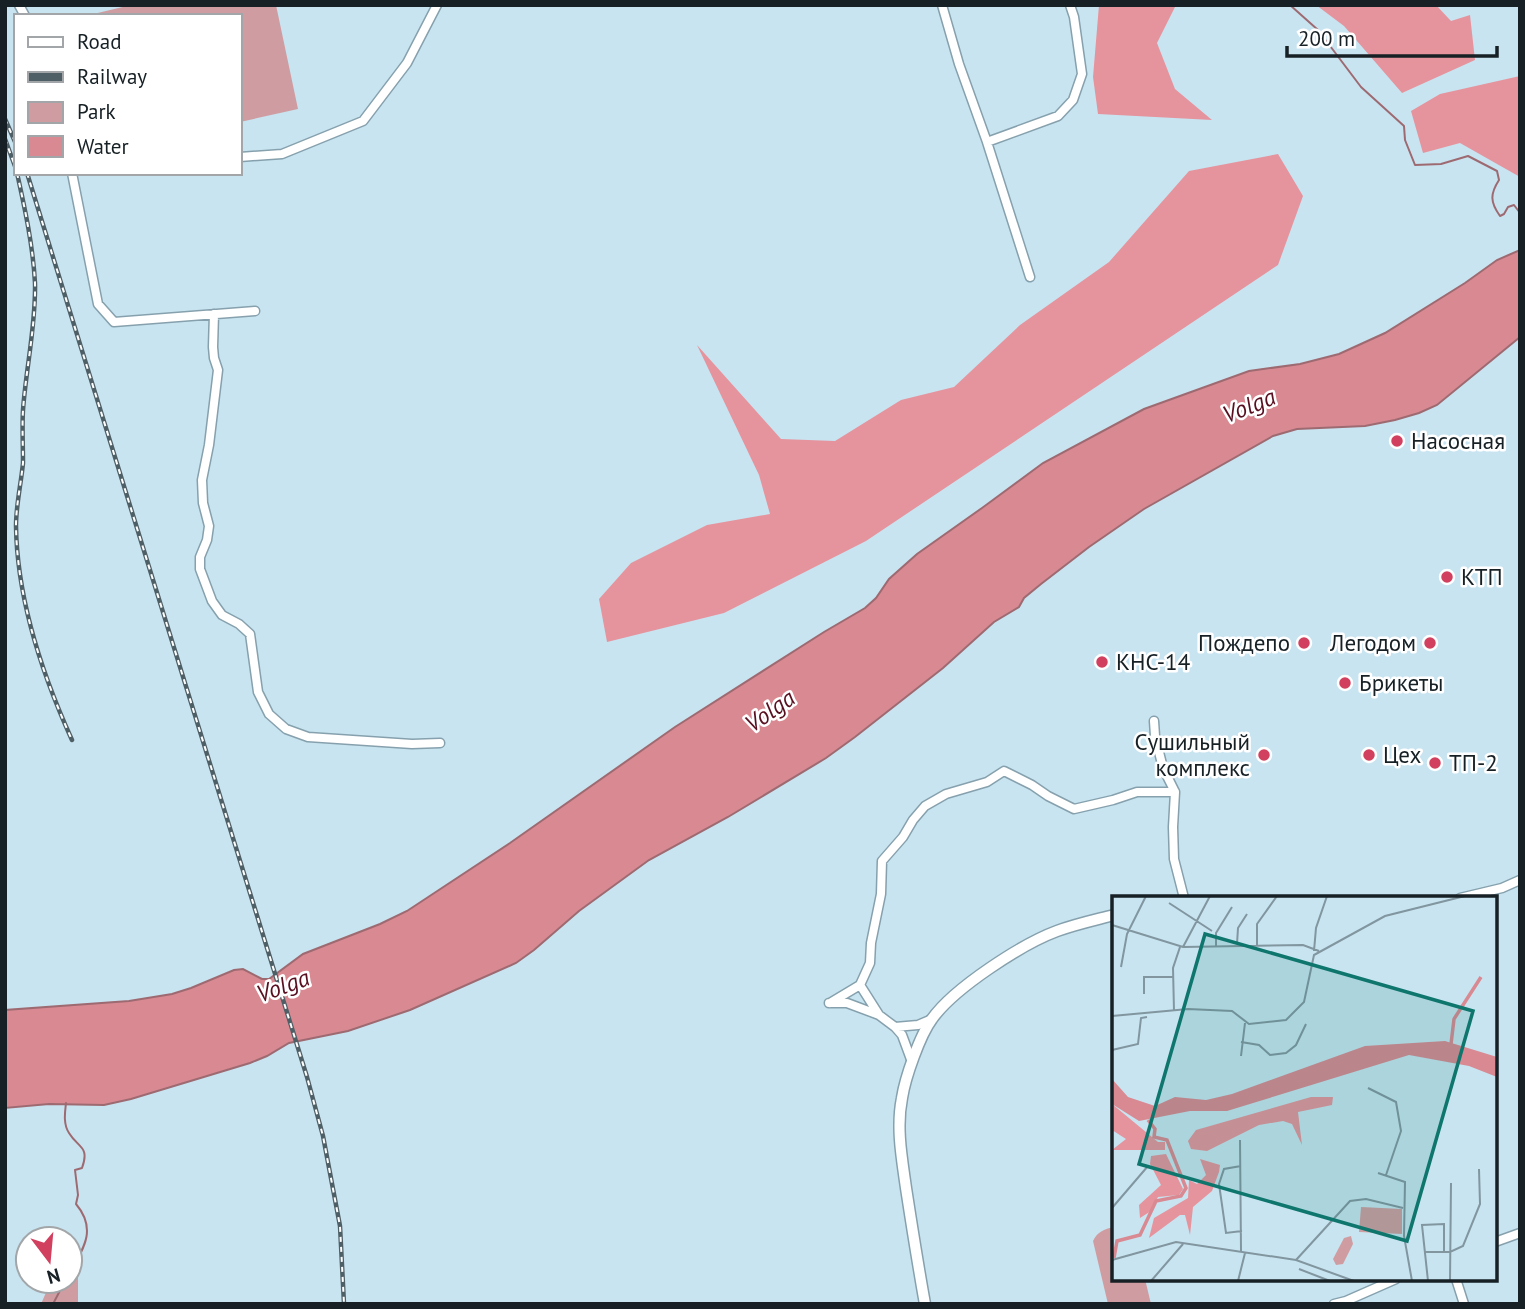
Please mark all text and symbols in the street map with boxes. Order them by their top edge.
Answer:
legend [14,14,242,175]
scale bar [1287,14,1497,58]
text: 200 m [1298,25,1355,52]
text: Road [77,28,121,55]
text: Railway [77,63,147,90]
text: Park [77,98,116,125]
text: Water [77,133,129,160]
water label: Volga [1218,381,1280,430]
place label: Насосная [1411,426,1505,455]
marker: Насосная [1389,433,1405,449]
place label: КТП [1461,562,1503,591]
marker: КТП [1439,569,1455,585]
place label: Пождепо [1198,628,1290,657]
place label: Легодом [1329,628,1416,657]
marker: Пождепо [1296,635,1312,651]
marker: Легодом [1422,635,1438,651]
place label: КНС-14 [1116,647,1191,676]
marker: КНС-14 [1094,654,1110,670]
place label: Брикеты [1359,668,1443,697]
marker: Брикеты [1337,675,1353,691]
water label: Volga [739,682,801,739]
place label: Сушильный комплекс [1134,727,1250,782]
place label: Цех [1383,740,1421,769]
marker: Сушильный комплекс [1256,747,1272,763]
marker: Цех [1361,747,1377,763]
place label: ТП-2 [1449,748,1498,777]
marker: ТП-2 [1427,755,1443,771]
inset map [1112,896,1497,1281]
water label: Volga [252,962,314,1009]
north arrow [14,1225,84,1295]
text: N [44,1263,63,1290]

